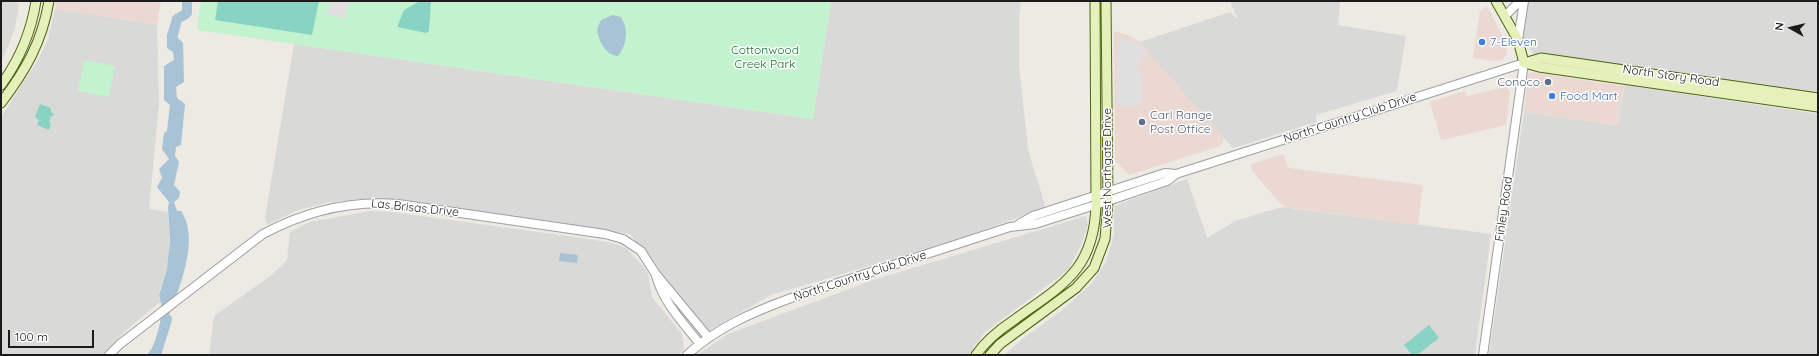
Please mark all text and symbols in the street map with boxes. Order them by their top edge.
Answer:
north arrow [1771,8,1811,48]
text: N [1772,21,1787,31]
place label: 7-Eleven [1490,35,1537,49]
marker: 7-Eleven [1477,37,1487,47]
park label: Cottonwood Creek Park [731,43,799,71]
street label: North Story Road [1622,62,1720,90]
place label: Conoco [1497,75,1540,89]
marker: Conoco [1543,77,1553,87]
place label: Food Mart [1560,89,1618,103]
street label: North Country Club Drive [1282,90,1418,146]
marker: Food Mart [1547,91,1557,101]
street label: West Northgate Drive [1100,108,1114,228]
place label: Carl Range Post Office [1150,108,1212,136]
marker: Carl Range Post Office [1137,117,1147,127]
street label: Finley Road [1492,176,1516,242]
street label: Las Brisas Drive [370,196,460,220]
street label: North Country Club Drive [792,248,928,304]
scale bar [10,322,96,348]
text: 100 m [15,329,48,344]

